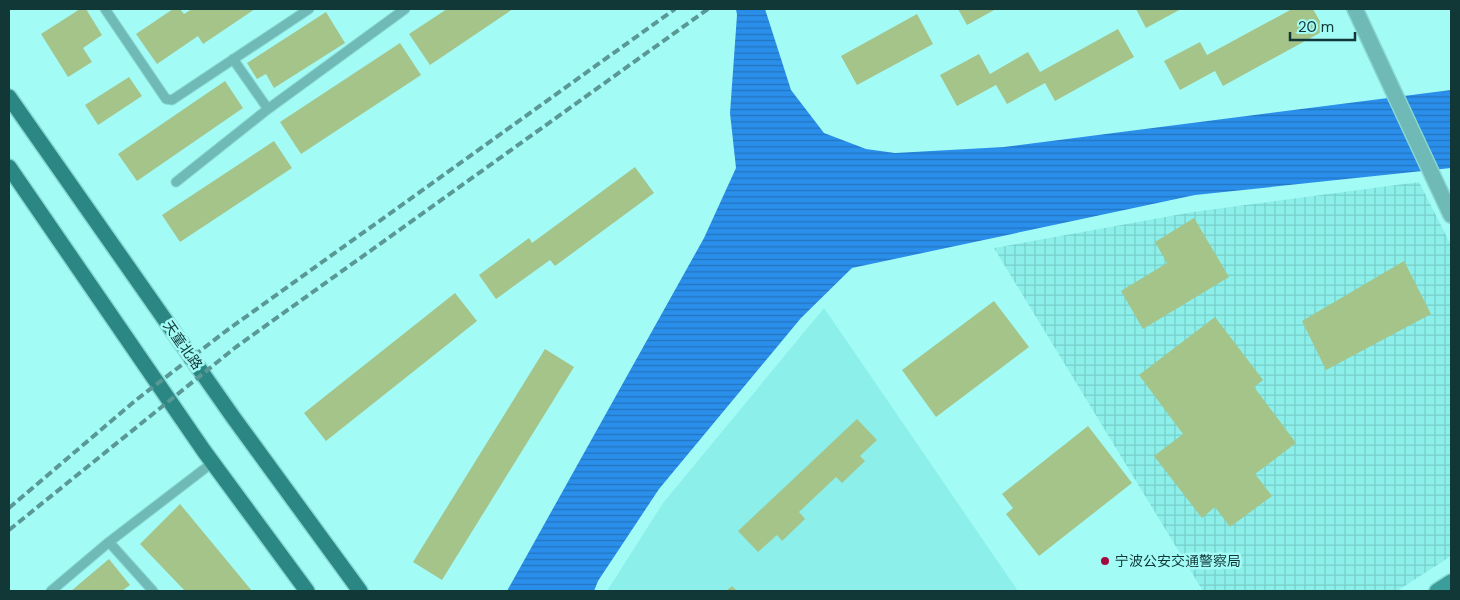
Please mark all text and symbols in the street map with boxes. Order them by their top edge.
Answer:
scale bar [1290,10,1355,42]
text: 20 m [1298,17,1334,37]
street label: 天童北路 [160,317,206,373]
place label: 宁波公安交通警察局 [1115,552,1241,570]
marker: 宁波公安交通警察局 [1099,555,1111,567]

